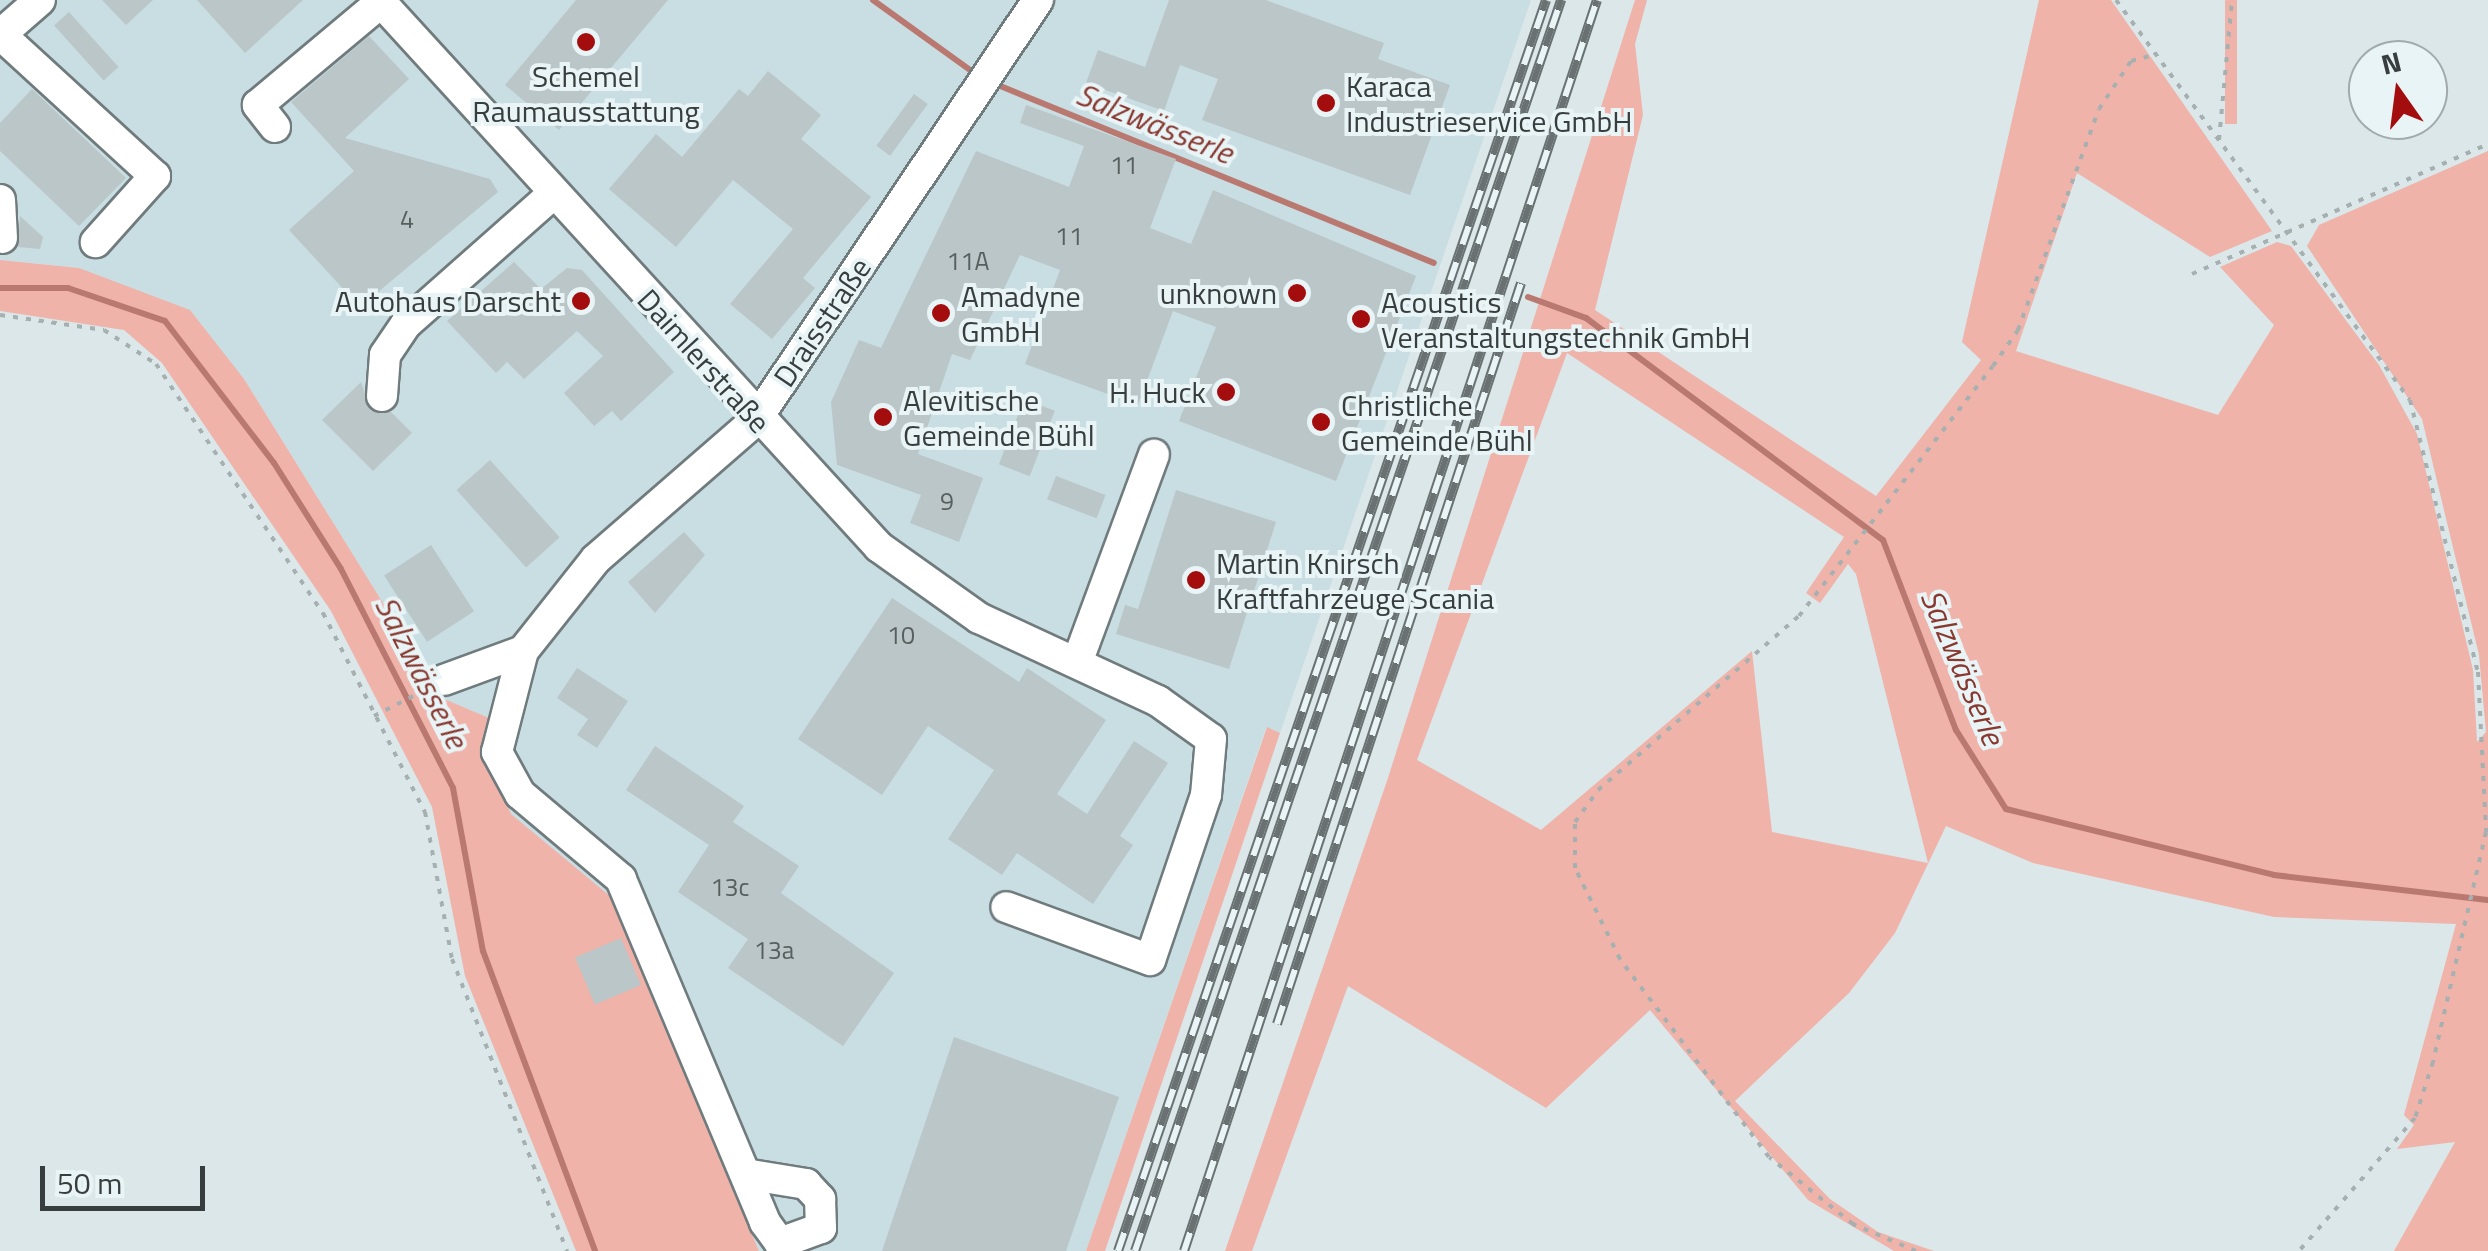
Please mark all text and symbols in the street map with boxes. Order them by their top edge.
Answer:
marker: Schemel Raumausstattung [575,31,597,53]
text: N [2376,39,2406,86]
north arrow [2348,40,2448,140]
place label: Schemel Raumausstattung [472,58,700,128]
place label: Karaca Industrieservice GmbH [1346,68,1632,138]
water label: Salzwässerle [1071,74,1239,172]
marker: Karaca Industrieservice GmbH [1315,92,1337,114]
house number: 11 [1110,150,1138,180]
house number: 4 [400,204,414,234]
house number: 11 [1055,221,1083,251]
house number: 11A [947,246,989,276]
street label: Draisstraße [766,251,878,393]
place label: unknown [1160,275,1277,311]
place label: Amadyne GmbH [961,278,1081,348]
street label: Daimlerstraße [630,282,778,440]
marker: unknown [1286,282,1308,304]
place label: Autohaus Darscht [335,283,561,319]
place label: Acoustics Veranstaltungstechnik GmbH [1381,284,1751,354]
marker: Autohaus Darscht [570,290,592,312]
marker: Amadyne GmbH [930,302,952,324]
marker: Acoustics Veranstaltungstechnik GmbH [1350,308,1372,330]
place label: H. Huck [1109,374,1206,410]
marker: H. Huck [1215,381,1237,403]
place label: Alevitische Gemeinde Bühl [903,382,1095,452]
place label: Christliche Gemeinde Bühl [1341,387,1533,458]
marker: Alevitische Gemeinde Bühl [872,406,894,428]
marker: Christliche Gemeinde Bühl [1310,411,1332,433]
house number: 9 [940,486,954,516]
place label: Martin Knirsch Kraftfahrzeuge Scania [1216,545,1494,616]
marker: Martin Knirsch Kraftfahrzeuge Scania [1185,569,1207,591]
water label: Salzwässerle [1913,583,2013,751]
water label: Salzwässerle [367,590,477,754]
house number: 10 [887,620,915,650]
house number: 13c [711,872,749,902]
house number: 13a [754,935,794,965]
scale bar [45,1146,210,1208]
text: 50 m [57,1160,122,1206]

